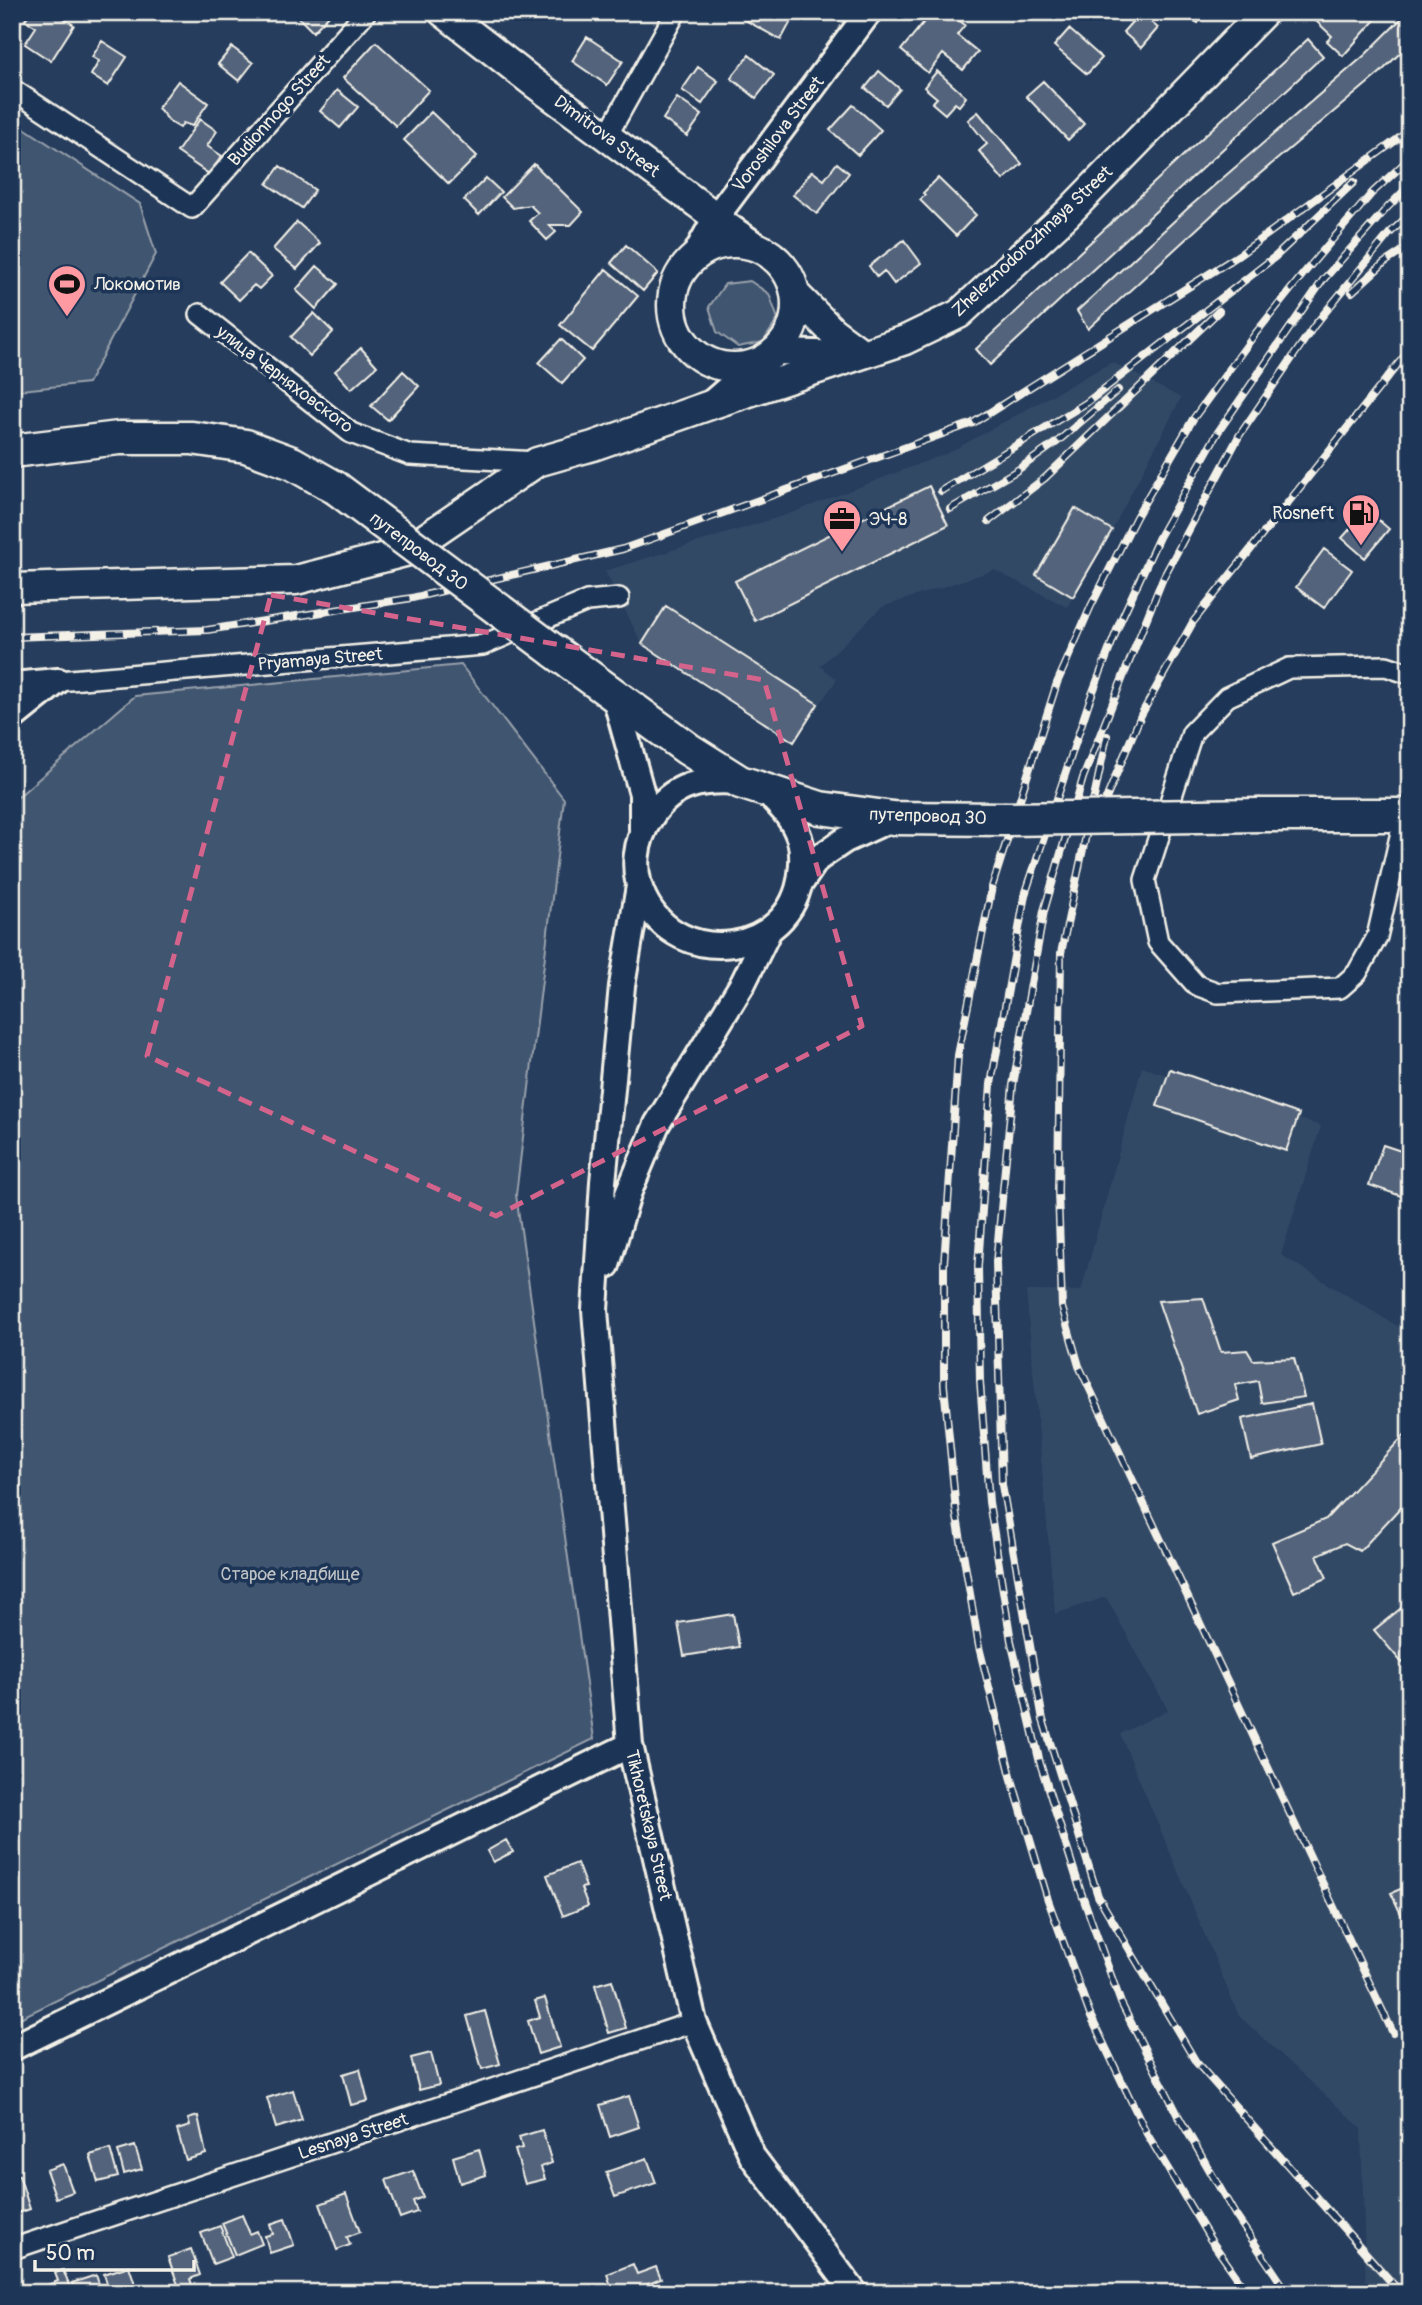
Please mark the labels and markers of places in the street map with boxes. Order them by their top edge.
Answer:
sports icon: Локомотив [46,263,88,318]
place label: Локомотив [93,273,181,296]
fuel station icon: Rosneft [1340,492,1382,547]
office icon: ЭЧ-8 [821,498,863,553]
place label: Rosneft [1272,502,1335,525]
place label: ЭЧ-8 [869,508,907,531]

